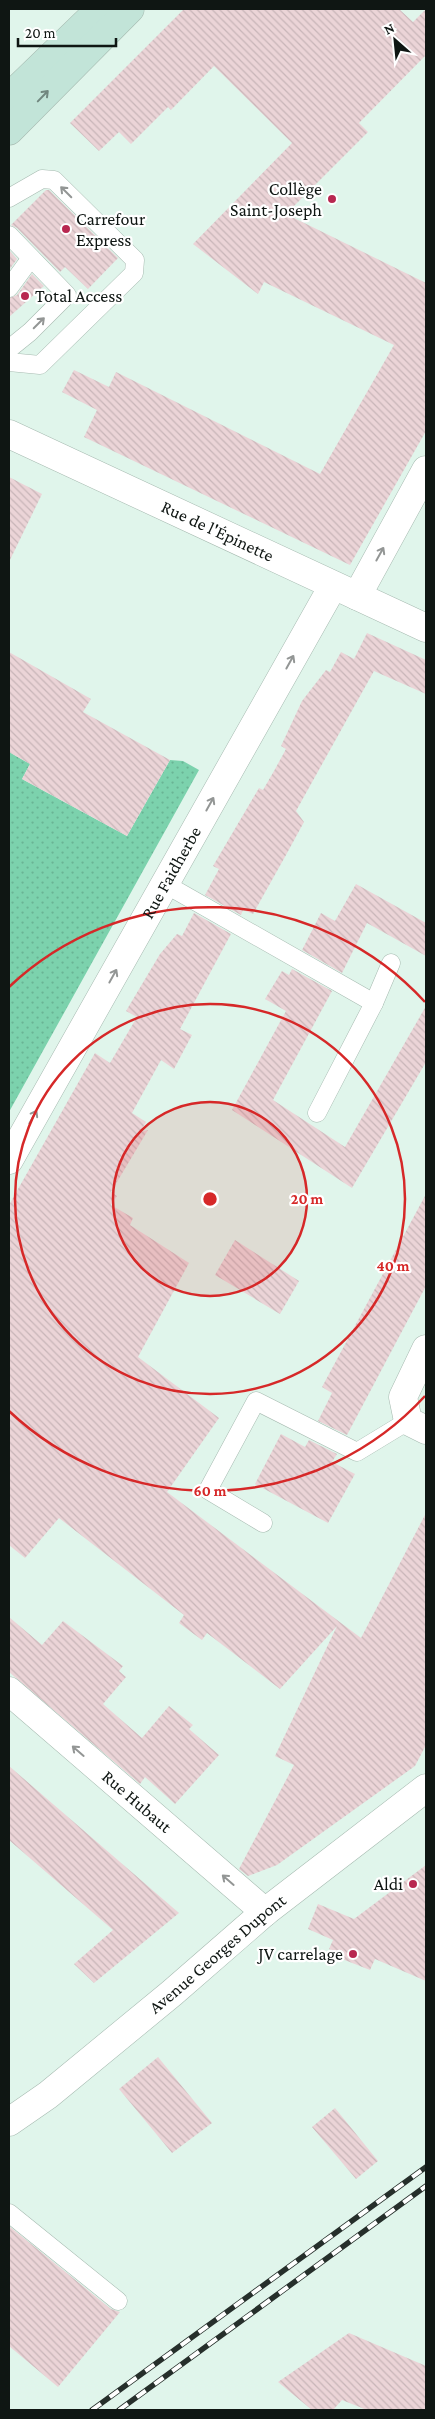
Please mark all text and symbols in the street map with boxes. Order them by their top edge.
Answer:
scale bar [18,15,115,47]
north arrow [370,15,420,65]
text: N [381,19,397,38]
text: 20 m [25,25,56,41]
one-way arrow [37,90,49,102]
place label: Collège Saint-Joseph [230,179,322,220]
one-way arrow [60,186,72,198]
marker: Collège Saint-Joseph [326,193,338,205]
place label: Carrefour Express [76,209,146,250]
marker: Carrefour Express [60,223,72,235]
place label: Total Access [35,286,122,306]
marker: Total Access [19,290,31,302]
one-way arrow [33,317,45,329]
street label: Rue de l'Épinette [158,496,277,566]
one-way arrow [376,547,386,561]
one-way arrow [285,656,295,670]
one-way arrow [205,796,215,811]
street label: Rue Faidherbe [137,823,205,922]
one-way arrow [108,969,118,983]
one-way arrow [28,1111,38,1125]
centre of rings [201,1190,219,1208]
text: 20 m [291,1191,323,1207]
text: 40 m [377,1258,410,1274]
text: 60 m [194,1483,227,1499]
one-way arrow [72,1746,85,1757]
street label: Rue Hubaut [98,1766,176,1837]
place label: Aldi [374,1874,403,1894]
one-way arrow [221,1875,234,1886]
marker: Aldi [407,1878,419,1890]
street label: Avenue Georges Dupont [145,1889,290,2018]
place label: JV carrelage [256,1944,343,1964]
marker: JV carrelage [347,1948,359,1960]

